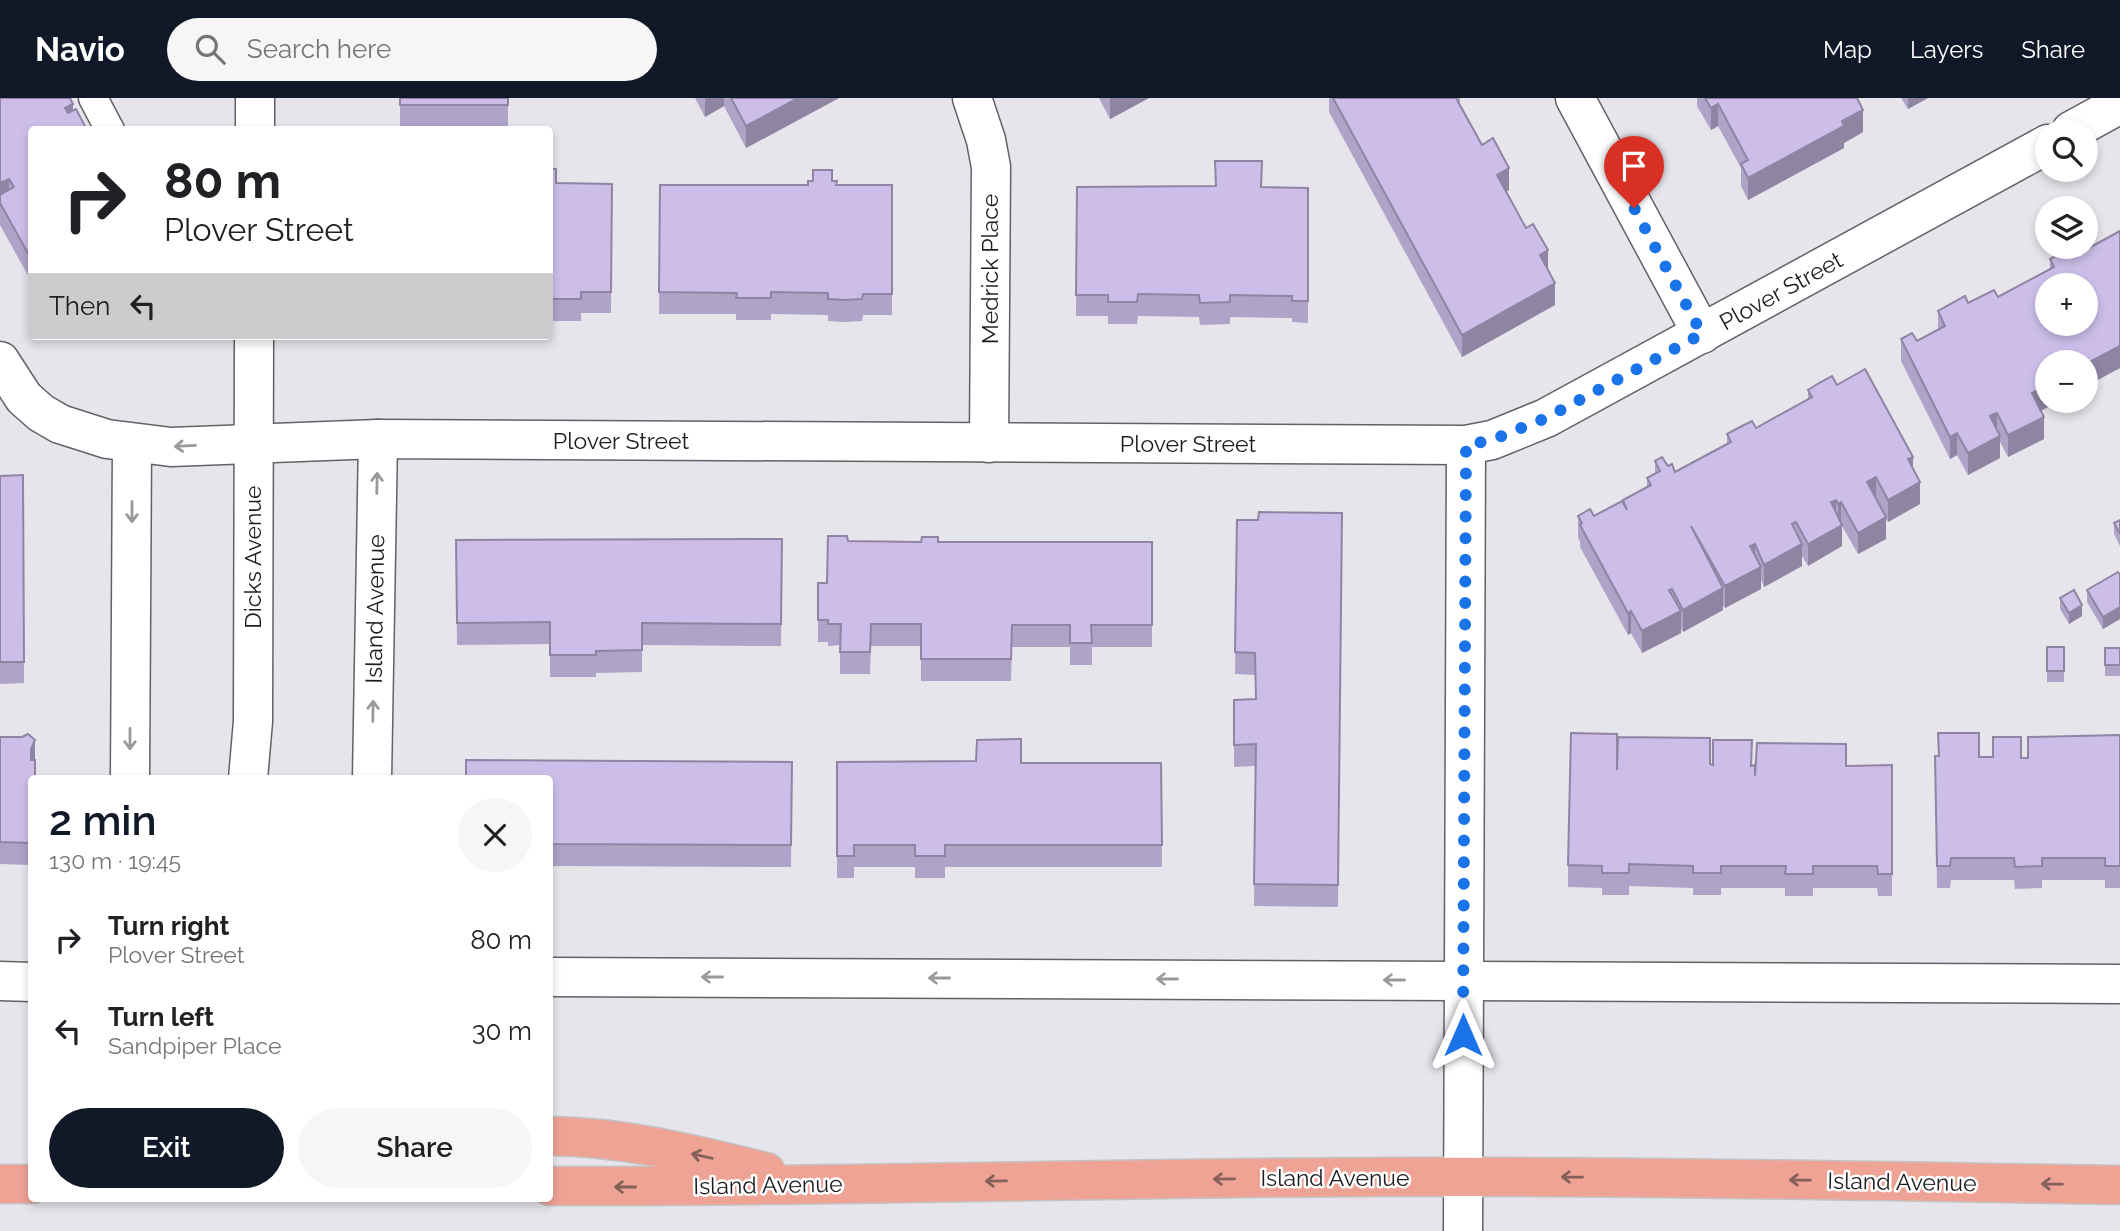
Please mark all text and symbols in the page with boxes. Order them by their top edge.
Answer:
search box [167,18,657,81]
text: Navio [35,30,125,69]
icon: search [191,30,229,68]
text: Search here [247,34,391,64]
text: Map [1823,35,1872,64]
text: Layers [1910,35,1983,64]
text: Share [2021,35,2085,64]
map controls [2035,119,2098,413]
button: search [2035,119,2098,182]
pin [1604,136,1664,208]
icon: arrive [1615,147,1653,185]
text: 80 m [164,152,281,209]
icon: right [49,154,140,245]
street label: Medrick Place [976,194,1003,344]
button: layers [2035,196,2098,259]
text: Plover Street [164,211,354,248]
street label: Plover Street [1715,246,1847,335]
button: + [2035,273,2098,336]
icon: left [124,287,162,325]
text: Then [49,291,110,321]
button: − [2035,350,2098,413]
street label: Plover Street [553,427,689,454]
street label: Plover Street [1120,430,1256,457]
one-way arrow [175,440,197,453]
one-way arrow [370,472,384,495]
street label: Dicks Avenue [239,485,266,629]
one-way arrow [125,500,139,523]
street label: Island Avenue [360,534,389,684]
one-way arrow [367,699,380,722]
one-way arrow [123,728,137,751]
text: 2 min [49,796,157,845]
button: close [458,798,532,872]
text: 130 m · 19:45 [49,847,181,874]
text: Turn right [108,911,229,941]
icon: right [49,921,87,959]
text: 80 m [470,925,532,955]
text: Plover Street [108,941,244,968]
one-way arrow [701,970,724,984]
one-way arrow [928,971,951,985]
one-way arrow [1156,972,1179,986]
one-way arrow [1383,973,1406,986]
position arrow [1426,998,1500,1072]
text: Turn left [108,1002,214,1032]
icon: left [49,1012,87,1050]
text: 30 m [472,1016,532,1046]
text: Sandpiper Place [108,1032,282,1059]
button: Exit [49,1108,284,1188]
button: Share [298,1108,532,1188]
one-way arrow [691,1149,713,1162]
street label: Island Avenue [1260,1164,1410,1191]
street label: Island Avenue [1827,1167,1977,1196]
street label: Island Avenue [693,1170,843,1199]
one-way arrow [1561,1171,1584,1184]
one-way arrow [1212,1172,1235,1186]
one-way arrow [985,1174,1008,1188]
one-way arrow [1789,1174,1812,1187]
one-way arrow [2041,1177,2064,1190]
one-way arrow [614,1180,637,1194]

